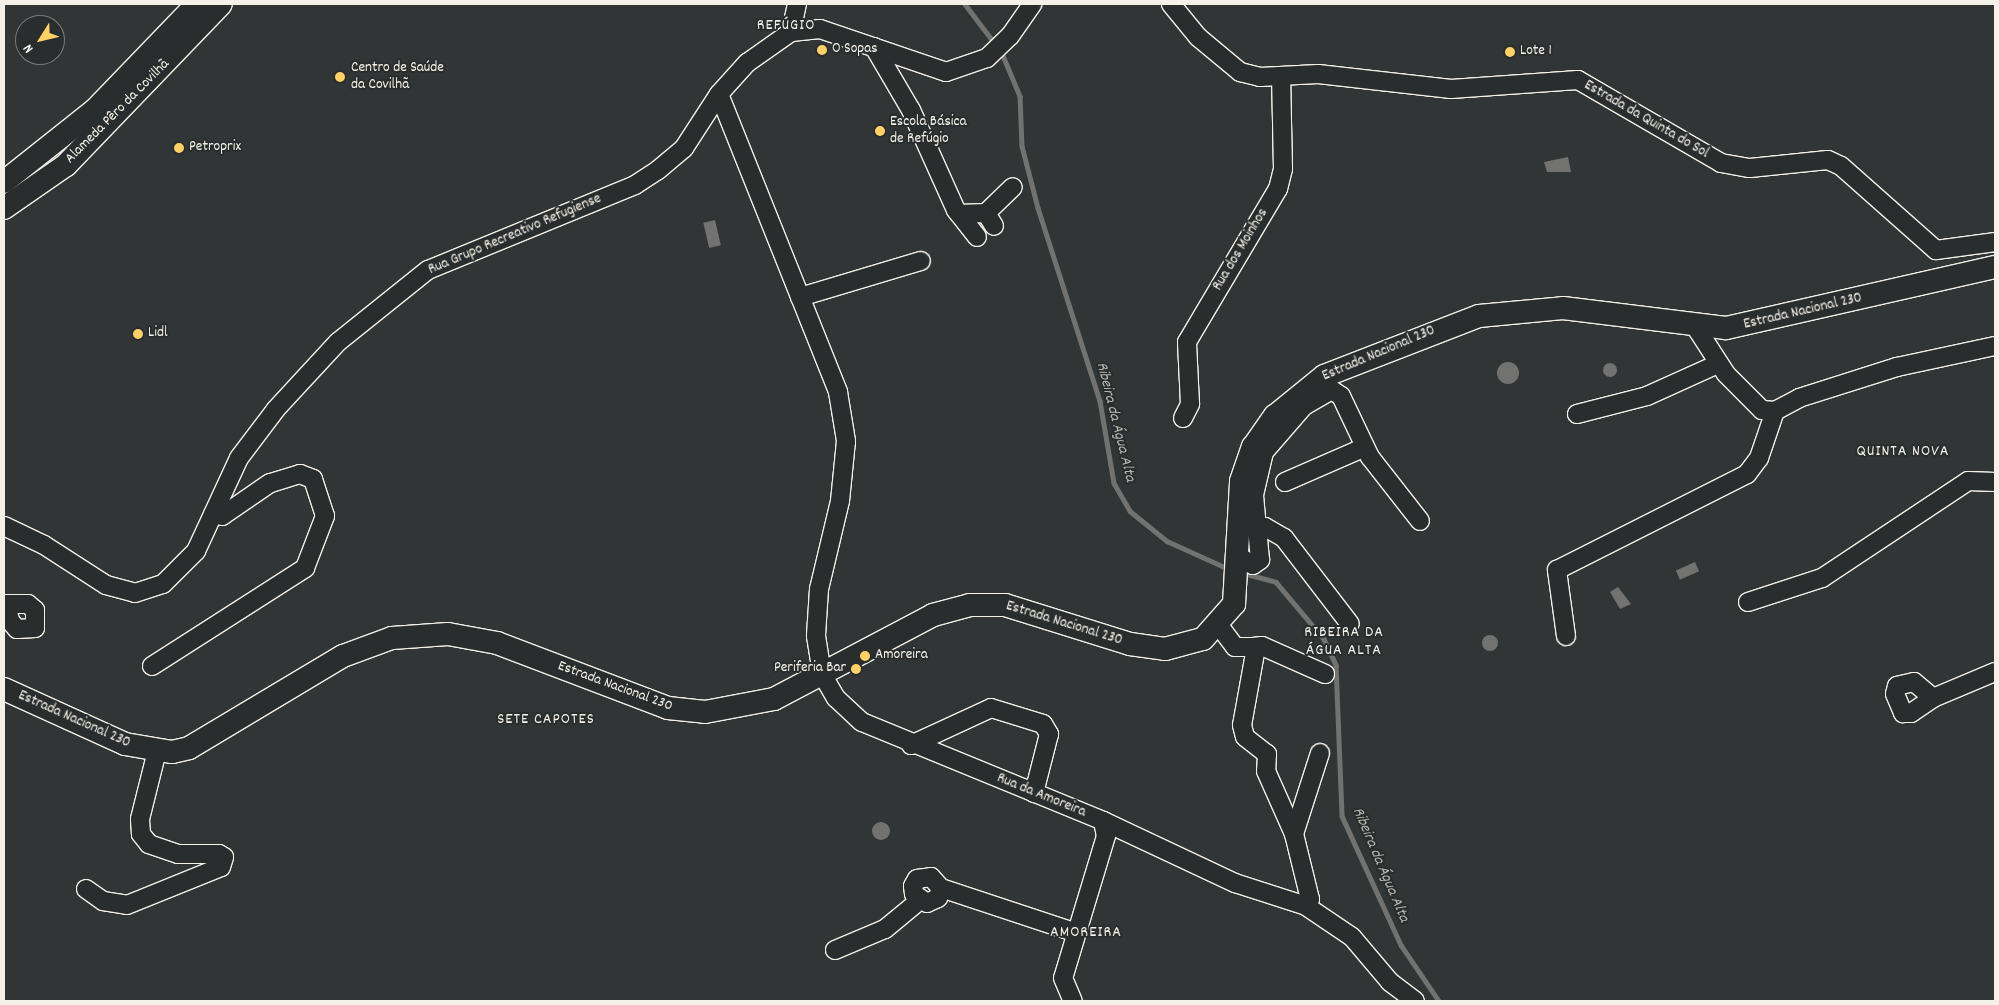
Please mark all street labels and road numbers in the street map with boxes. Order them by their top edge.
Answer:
street label: Alameda Pêro da Covilhã [62,56,174,168]
street label: Estrada da Quinta do Sol [1580,77,1712,163]
street label: Rua Grupo Recreativo Refugiense [426,190,604,280]
street label: Rua dos Moinhos [1209,206,1273,294]
street label: Estrada Nacional 230 [1742,290,1864,334]
street label: Estrada Nacional 230 [1320,322,1438,386]
street label: Estrada Nacional 230 [1004,598,1124,650]
street label: Estrada Nacional 230 [555,658,675,716]
street label: Estrada Nacional 230 [15,687,133,753]
street label: Rua da Amoreira [994,770,1088,822]

